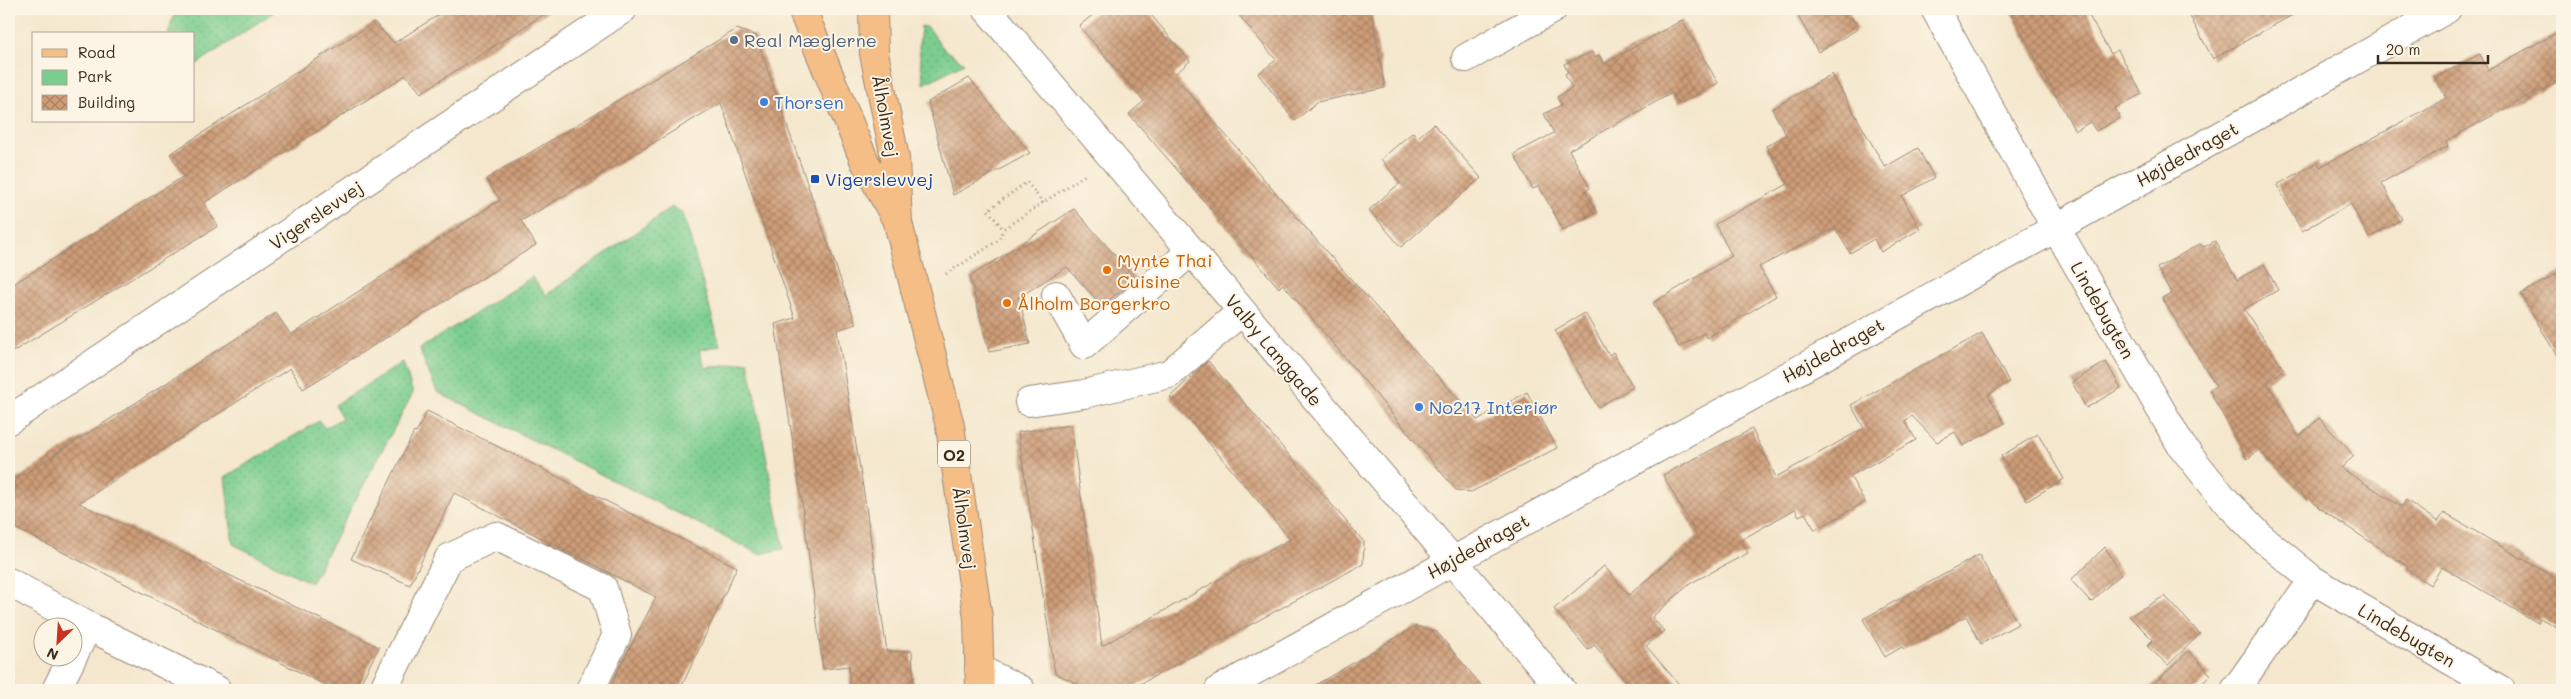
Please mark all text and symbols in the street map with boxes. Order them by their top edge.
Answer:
place label: Real Mæglerne [744,28,877,52]
legend [32,32,195,122]
scale bar [2378,32,2488,64]
marker: Real Mæglerne [728,34,740,46]
text: 20 m [2386,39,2420,59]
text: Road [78,42,115,62]
text: Park [78,66,112,86]
street label: Ålholmvej [867,73,905,159]
place label: Thorsen [774,90,844,114]
text: Building [78,92,135,112]
marker: Thorsen [758,96,770,108]
street label: Højdedraget [2132,116,2242,192]
place label: Vigerslevvej [825,167,933,191]
marker: Vigerslevvej [809,173,821,185]
street label: Vigerslevvej [264,175,368,255]
place label: Mynte Thai Cuisine [1117,248,1212,293]
street label: Lindebugten [2066,257,2140,363]
marker: Mynte Thai Cuisine [1101,264,1113,276]
street label: Valby Langgade [1220,289,1328,411]
place label: Ålholm Borgerkro [1017,291,1171,315]
marker: Ålholm Borgerkro [1001,297,1013,309]
street label: Højdedraget [1778,312,1888,388]
place label: No217 Interiør [1429,395,1558,419]
marker: No217 Interiør [1413,401,1425,413]
road number: O2 [938,440,970,468]
street label: Ålholmvej [947,485,983,571]
street label: Højdedraget [1423,508,1533,584]
street label: Lindebugten [2354,598,2460,672]
north arrow [32,616,82,666]
text: N [43,643,61,665]

